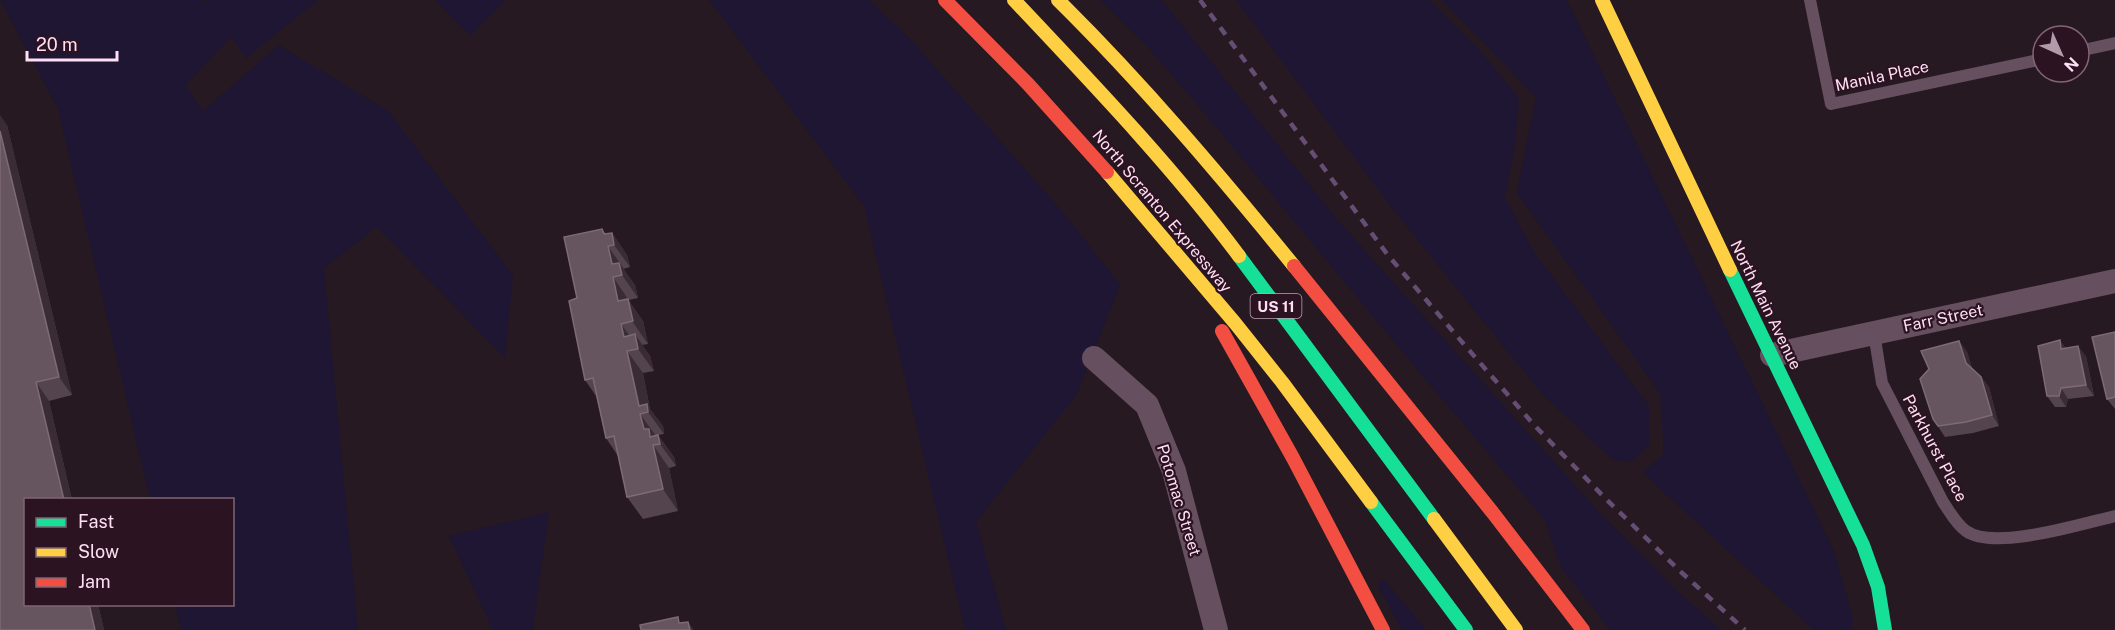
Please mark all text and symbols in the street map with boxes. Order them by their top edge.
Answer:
scale bar [27,24,117,62]
north arrow [2031,24,2091,84]
text: 20 m [36,34,78,55]
text: N [2060,53,2082,75]
street label: Manila Place [1833,57,1931,95]
street label: North Scranton Expressway [1088,126,1236,297]
street label: North Main Avenue [1726,237,1806,373]
road number: US 11 [1250,294,1302,318]
street label: Farr Street [1901,300,1985,336]
street label: Parkhurst Place [1899,391,1971,505]
street label: Potomac Street [1153,442,1205,558]
legend [24,498,234,606]
text: Fast [78,511,114,532]
text: Slow [78,541,119,562]
text: Jam [78,571,111,592]

